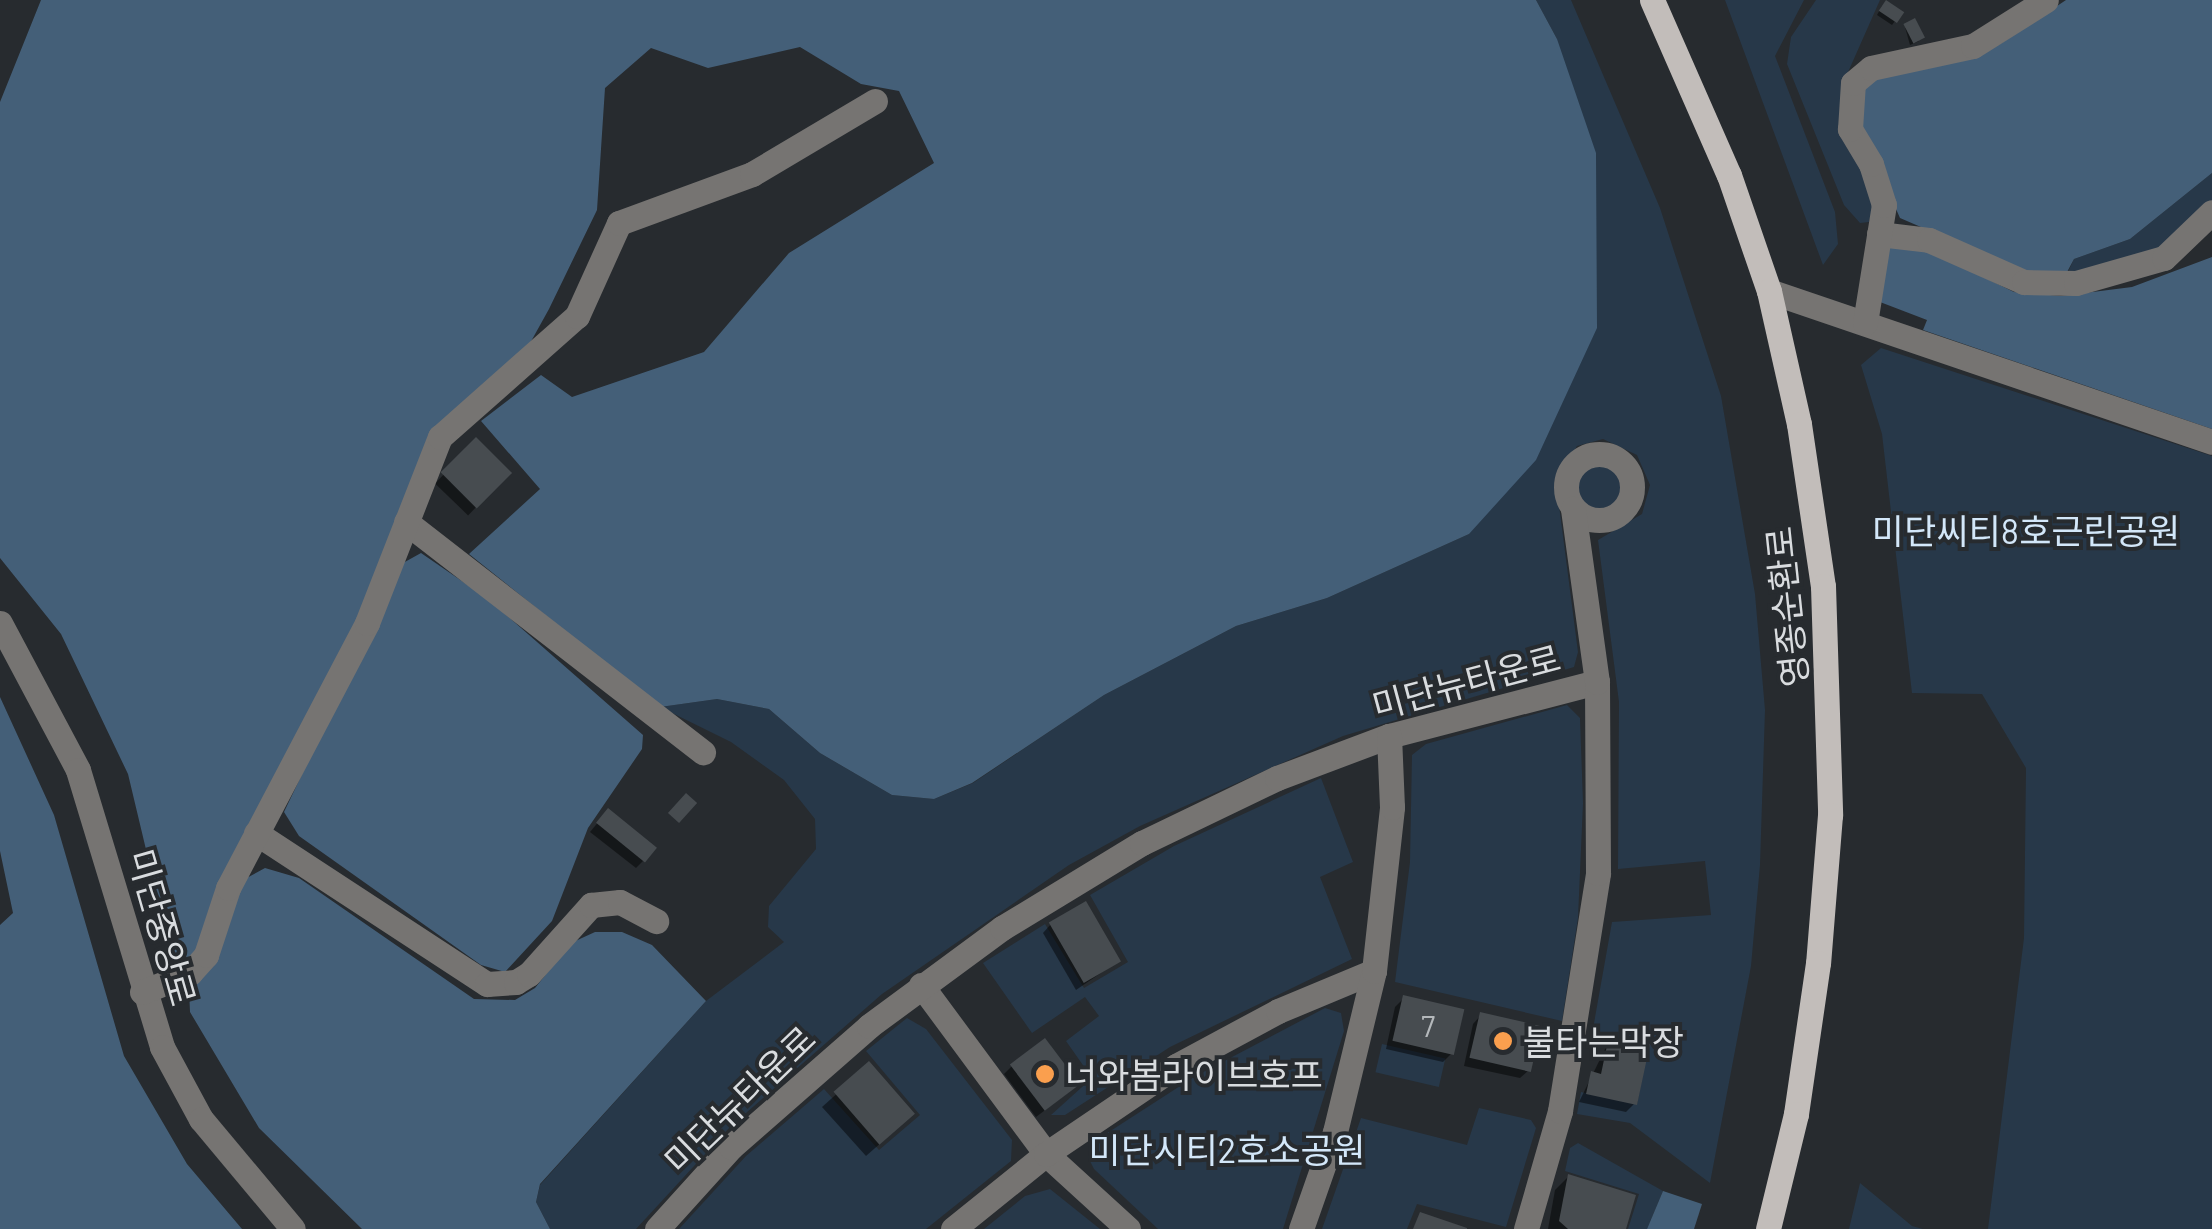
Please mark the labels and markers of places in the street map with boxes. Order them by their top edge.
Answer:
place label: 불타는막장 [1523,1020,1684,1062]
marker: 불타는막장 [1492,1030,1514,1052]
place label: 너와봄라이브호프 [1065,1053,1323,1095]
marker: 너와봄라이브호프 [1034,1063,1056,1085]

